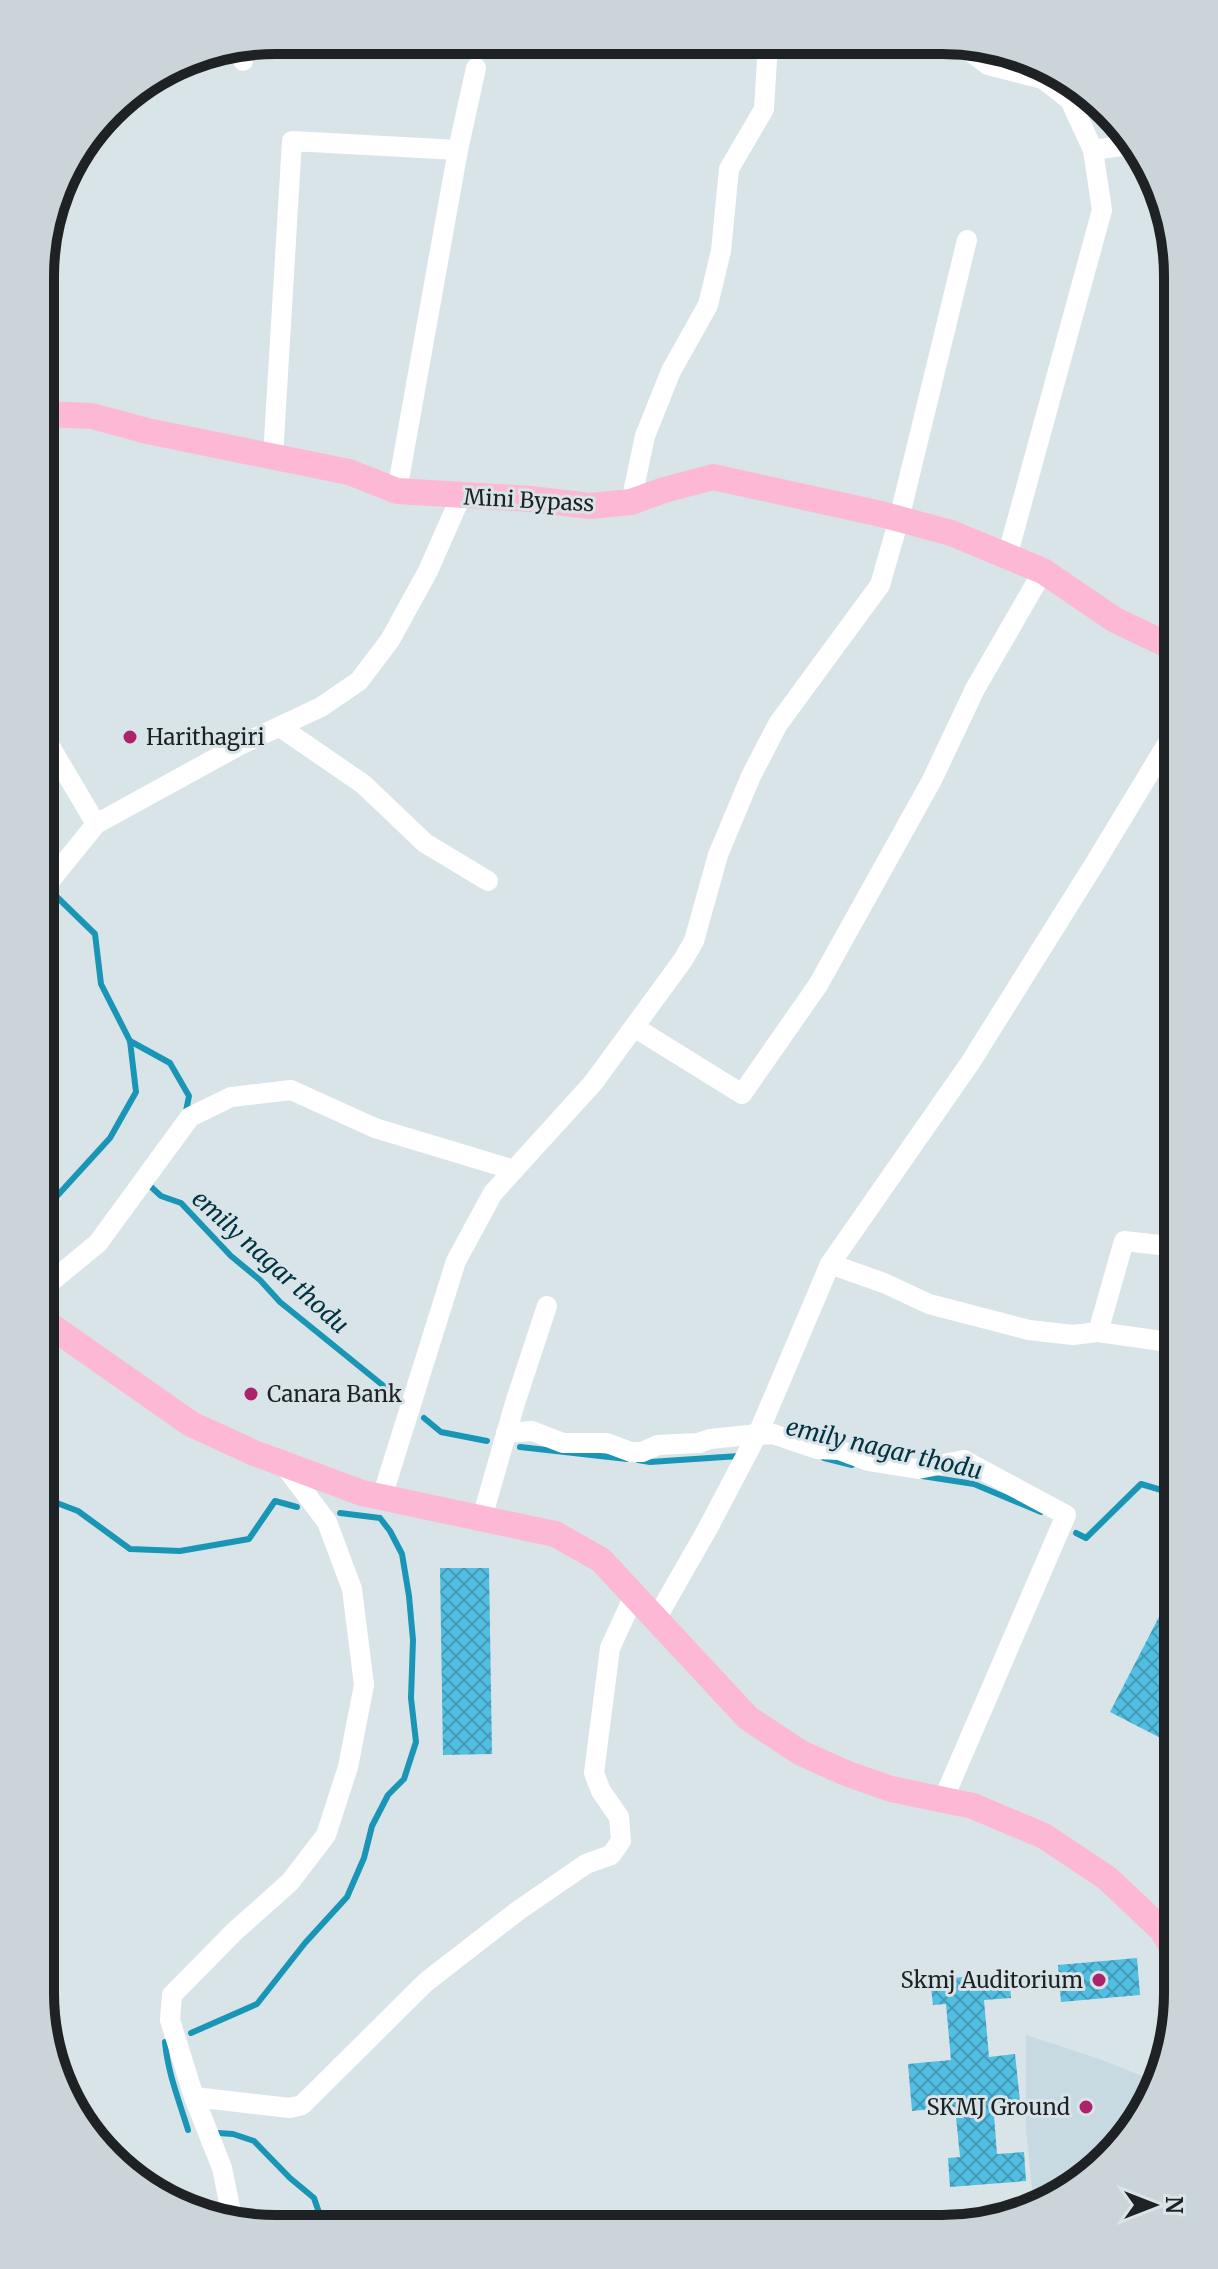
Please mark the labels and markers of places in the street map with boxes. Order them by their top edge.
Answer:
place label: Harithagiri [146,723,265,751]
marker: Harithagiri [121,728,139,746]
place label: Canara Bank [267,1380,402,1408]
marker: Canara Bank [242,1385,260,1403]
place label: Skmj Auditorium [901,1966,1083,1994]
marker: Skmj Auditorium [1090,1971,1108,1989]
place label: SKMJ Ground [926,2093,1070,2121]
marker: SKMJ Ground [1077,2098,1095,2116]

